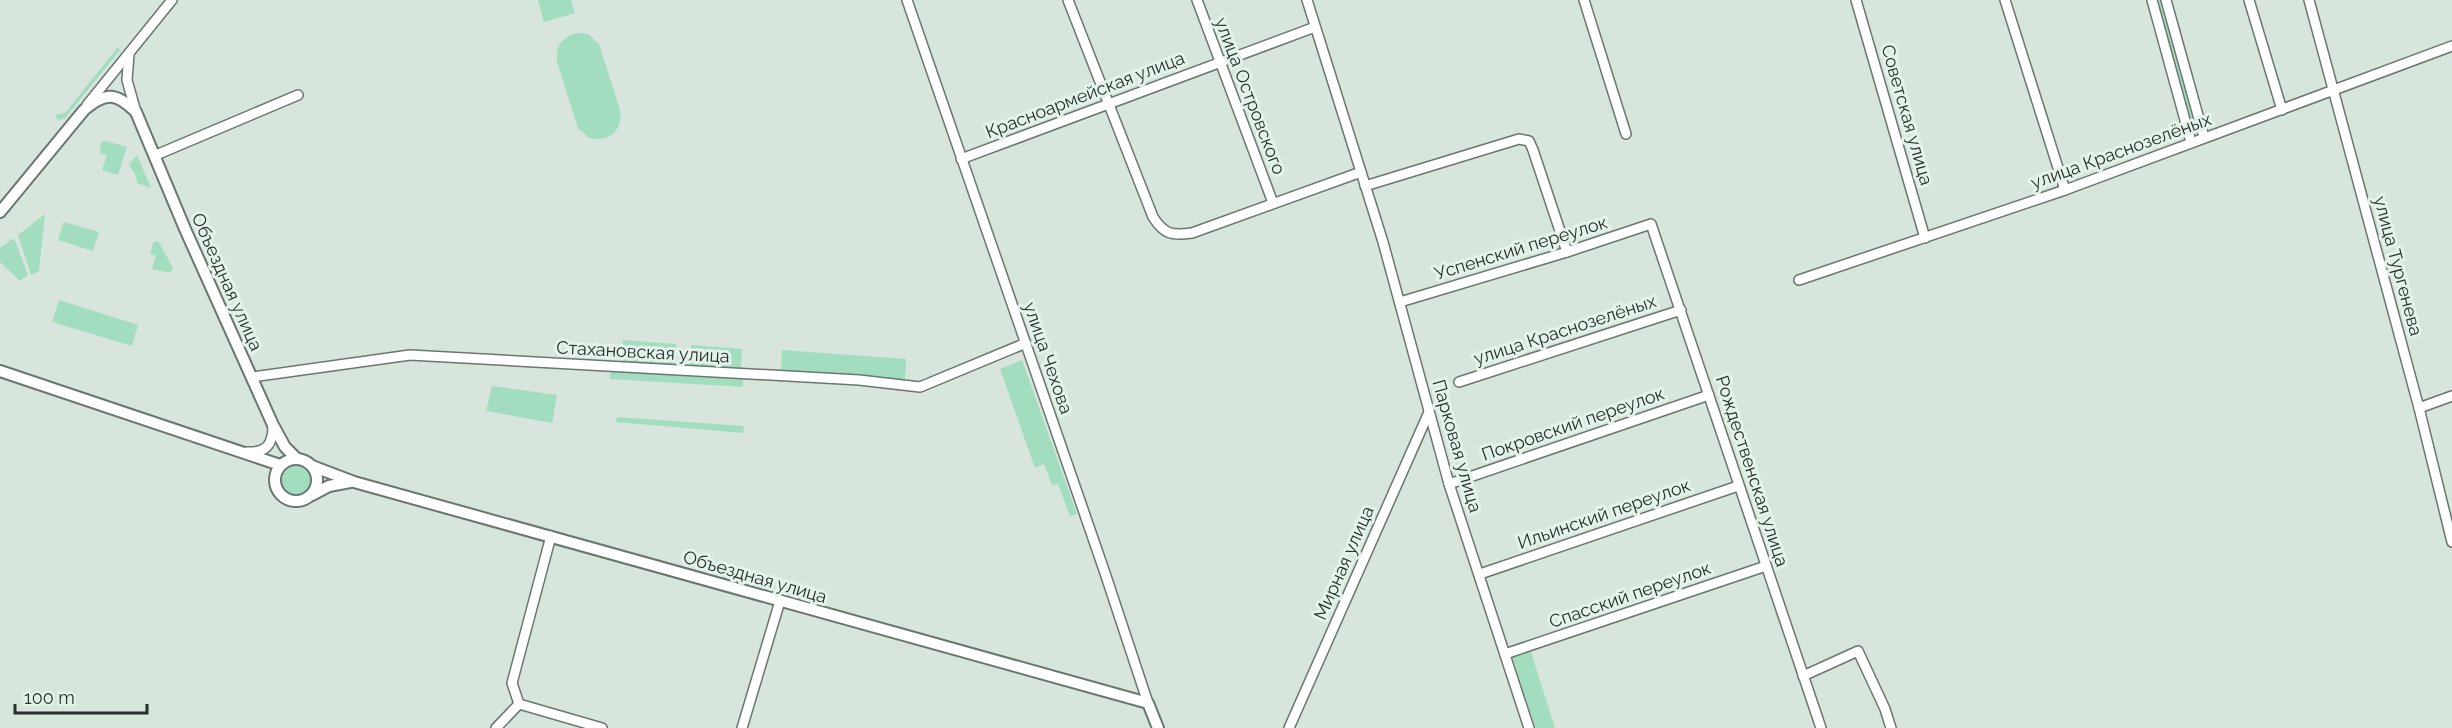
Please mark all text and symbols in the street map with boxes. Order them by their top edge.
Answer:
street label: улица Островского [1211,14,1290,178]
street label: Советская улица [1877,42,1938,188]
street label: Красноармейская улица [982,47,1187,142]
street label: улица Краснозелёных [2028,108,2214,193]
street label: улица Тургенева [2370,194,2427,338]
street label: Объездная улица [188,210,267,354]
street label: Успенский переулок [1432,211,1610,284]
street label: улица Краснозелёных [1471,290,1659,369]
street label: улица Чехова [1020,299,1077,417]
street label: Стахановская улица [556,336,730,367]
street label: Рождественская улица [1712,373,1793,569]
street label: Парковая улица [1428,377,1486,515]
street label: Покровский переулок [1479,382,1667,465]
street label: Ильинский переулок [1515,474,1693,553]
street label: Мирная улица [1309,503,1378,623]
street label: Объездная улица [681,546,829,607]
street label: Спасский переулок [1546,557,1713,632]
scale bar [15,677,147,715]
text: 100 m [24,687,75,708]

